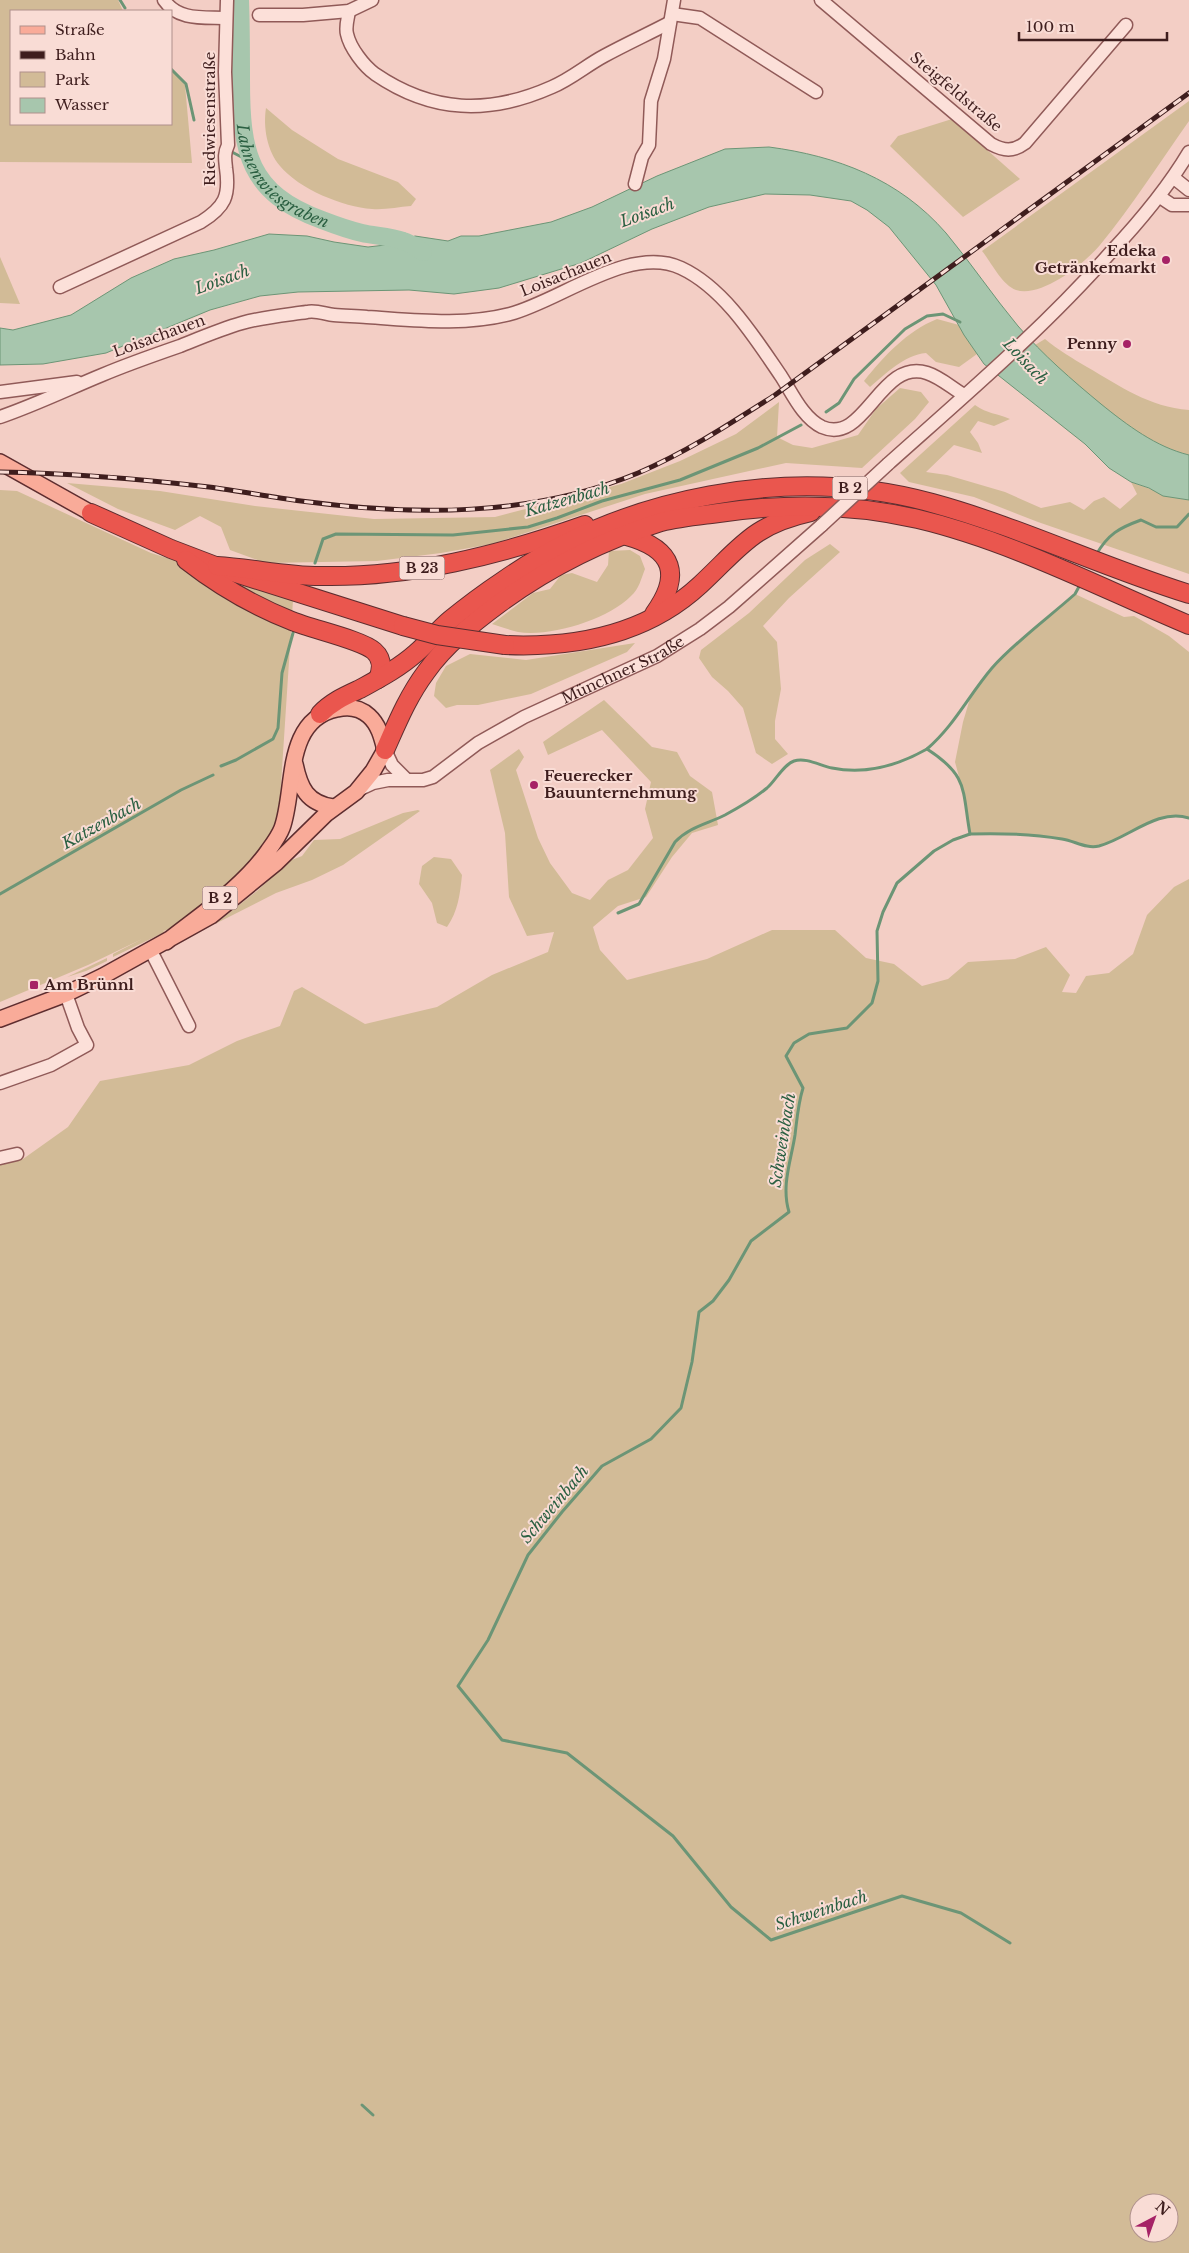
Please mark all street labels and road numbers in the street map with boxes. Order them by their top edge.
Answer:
street label: Steigfeldstraße [906,48,1006,136]
street label: Riedwiesenstraße [200,52,219,186]
street label: Loisachauen [517,247,614,300]
street label: Loisachauen [110,310,207,361]
road number: B 2 [832,476,868,499]
road number: B 23 [400,556,444,580]
street label: Münchner Straße [558,631,688,708]
road number: B 2 [202,886,238,910]

